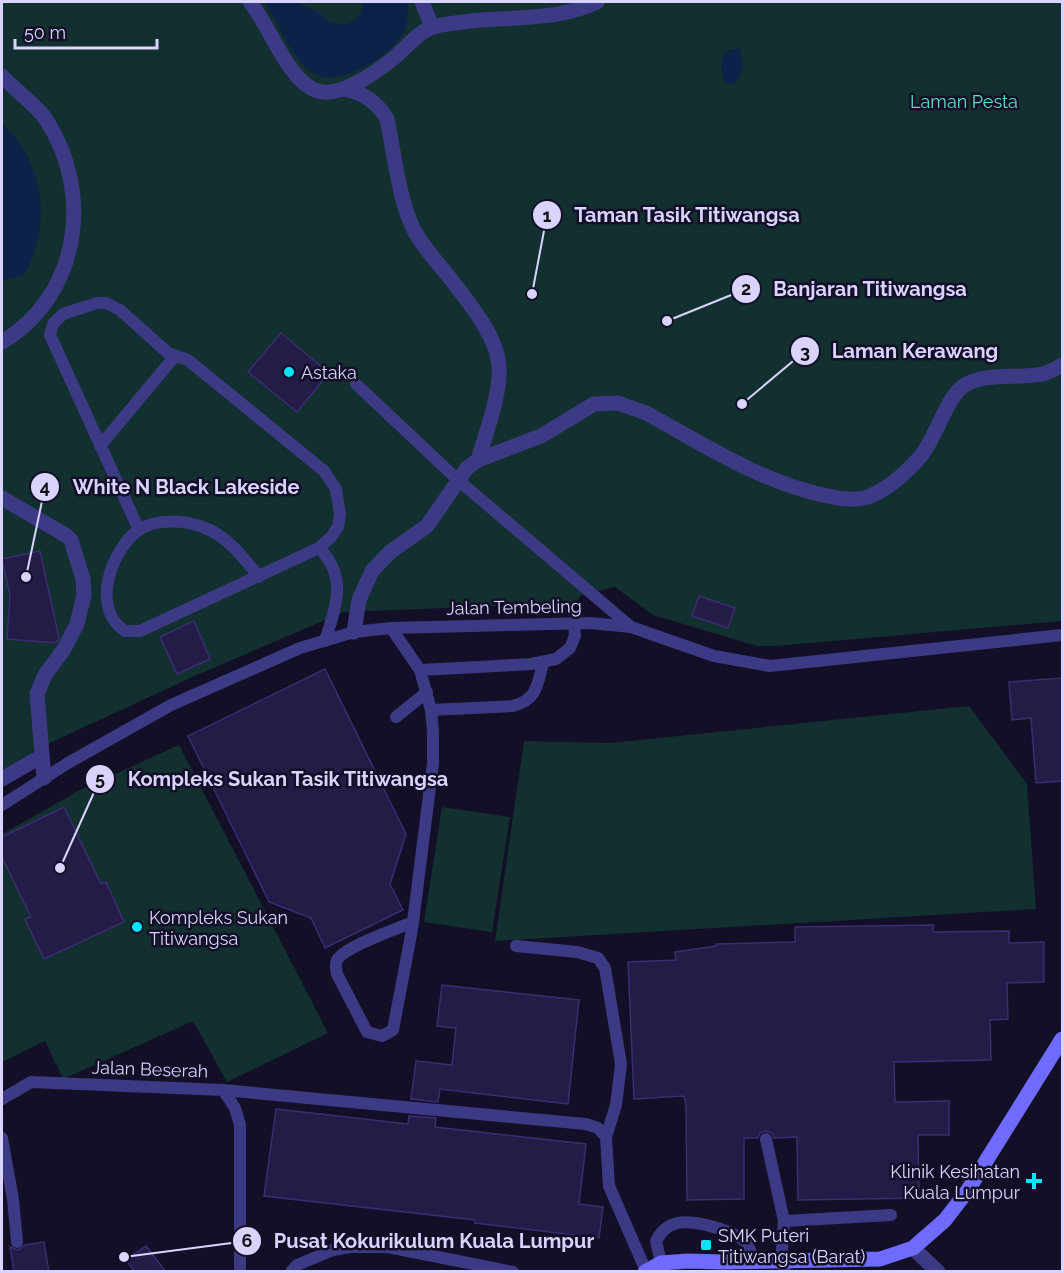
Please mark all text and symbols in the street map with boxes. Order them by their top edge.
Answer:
scale bar [15,12,158,50]
text: 50 m [24,22,66,43]
park label: Laman Pesta [910,91,1018,112]
callout: Taman Tasik Titiwangsa [532,196,813,234]
text: Taman Tasik Titiwangsa [574,203,800,227]
text: 1 [543,205,552,226]
callout: Banjaran Titiwangsa [731,270,979,308]
text: Banjaran Titiwangsa [773,277,967,301]
text: 2 [741,278,751,299]
callout: Laman Kerawang [790,332,1010,370]
text: Laman Kerawang [832,339,998,363]
text: 3 [800,341,810,362]
place label: Astaka [301,362,357,383]
marker: Astaka [282,365,296,379]
callout: White N Black Lakeside [30,468,311,506]
text: White N Black Lakeside [73,475,299,499]
text: 4 [40,476,50,497]
street label: Jalan Tembeling [446,595,582,619]
callout: Kompleks Sukan Tasik Titiwangsa [85,760,461,798]
text: Kompleks Sukan Tasik Titiwangsa [128,767,448,791]
text: 5 [95,768,105,789]
place label: Kompleks Sukan Titiwangsa [149,907,288,949]
marker: Kompleks Sukan Titiwangsa [130,920,144,934]
street label: Jalan Beserah [91,1056,209,1082]
place label: Klinik Kesihatan Kuala Lumpur [890,1161,1021,1203]
marker: Klinik Kesihatan Kuala Lumpur [1025,1172,1043,1190]
callout: Pusat Kokurikulum Kuala Lumpur [232,1222,607,1260]
place label: SMK Puteri Titiwangsa (Barat) [718,1225,865,1267]
text: Pusat Kokurikulum Kuala Lumpur [274,1229,594,1253]
text: 6 [242,1230,253,1251]
marker: SMK Puteri Titiwangsa (Barat) [699,1238,713,1252]

